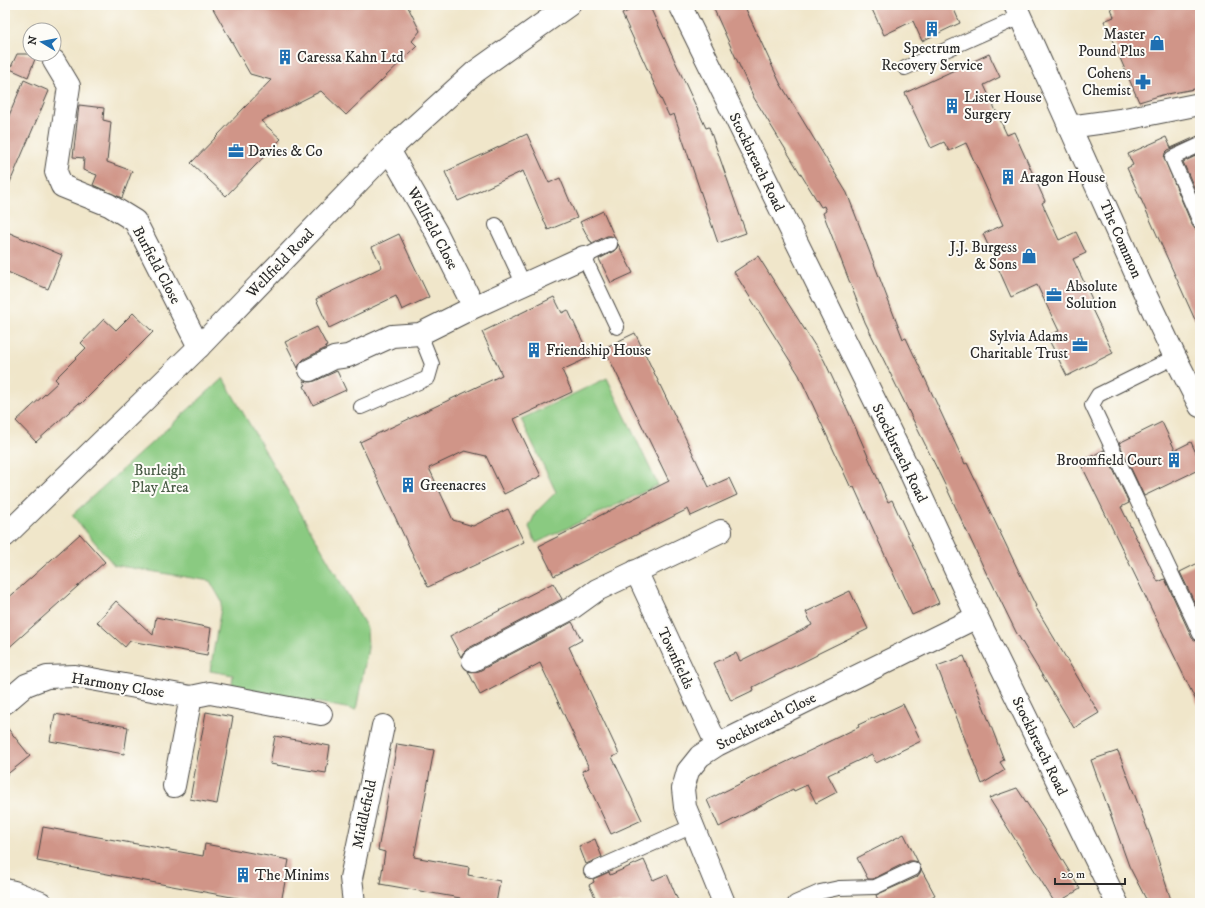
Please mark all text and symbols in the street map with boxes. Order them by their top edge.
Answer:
building icon: Spectrum Recovery Service [923,20,941,38]
north arrow [22,22,62,62]
place label: Master Pound Plus [1078,25,1145,61]
shop icon: Master Pound Plus [1148,34,1166,52]
text: N [25,35,41,46]
place label: Spectrum Recovery Service [881,39,983,75]
building icon: Caressa Kahn Ltd [276,48,294,66]
place label: Caressa Kahn Ltd [297,48,404,67]
place label: Cohens Chemist [1082,64,1131,100]
pharmacy icon: Cohens Chemist [1134,73,1152,91]
place label: Lister House Surgery [964,88,1042,124]
building icon: Lister House Surgery [943,97,961,115]
street label: Stockbreach Road [724,110,789,215]
office icon: Davies & Co [227,142,245,160]
place label: Davies & Co [248,142,322,161]
building icon: Aragon House [999,168,1017,186]
place label: Aragon House [1020,168,1105,187]
street label: Wellfield Close [402,183,462,273]
street label: The Common [1095,197,1146,281]
street label: Burfield Close [128,223,185,307]
street label: Wellfield Road [242,224,319,303]
place label: J.J. Burgess & Sons [948,238,1017,274]
shop icon: J.J. Burgess & Sons [1020,247,1038,265]
place label: Absolute Solution [1066,277,1118,313]
office icon: Absolute Solution [1045,286,1063,304]
place label: Sylvia Adams Charitable Trust [970,327,1068,363]
office icon: Sylvia Adams Charitable Trust [1071,336,1089,354]
building icon: Friendship House [525,341,543,359]
place label: Friendship House [546,341,651,360]
street label: Stockbreach Road [867,401,932,506]
place label: Broomfield Court [1056,451,1162,470]
building icon: Broomfield Court [1165,451,1183,469]
park label: Burleigh Play Area [131,461,189,497]
building icon: Greenacres [399,476,417,494]
place label: Greenacres [420,476,486,495]
street label: Townfields [653,624,698,692]
street label: Harmony Close [70,669,166,702]
street label: Stockbreach Close [713,688,819,755]
street label: Stockbreach Road [1007,694,1072,799]
street label: Middlefield [348,777,381,850]
scale bar [1055,860,1125,886]
building icon: The Minims [234,866,252,884]
place label: The Minims [255,866,329,885]
text: 20 m [1061,867,1085,882]

